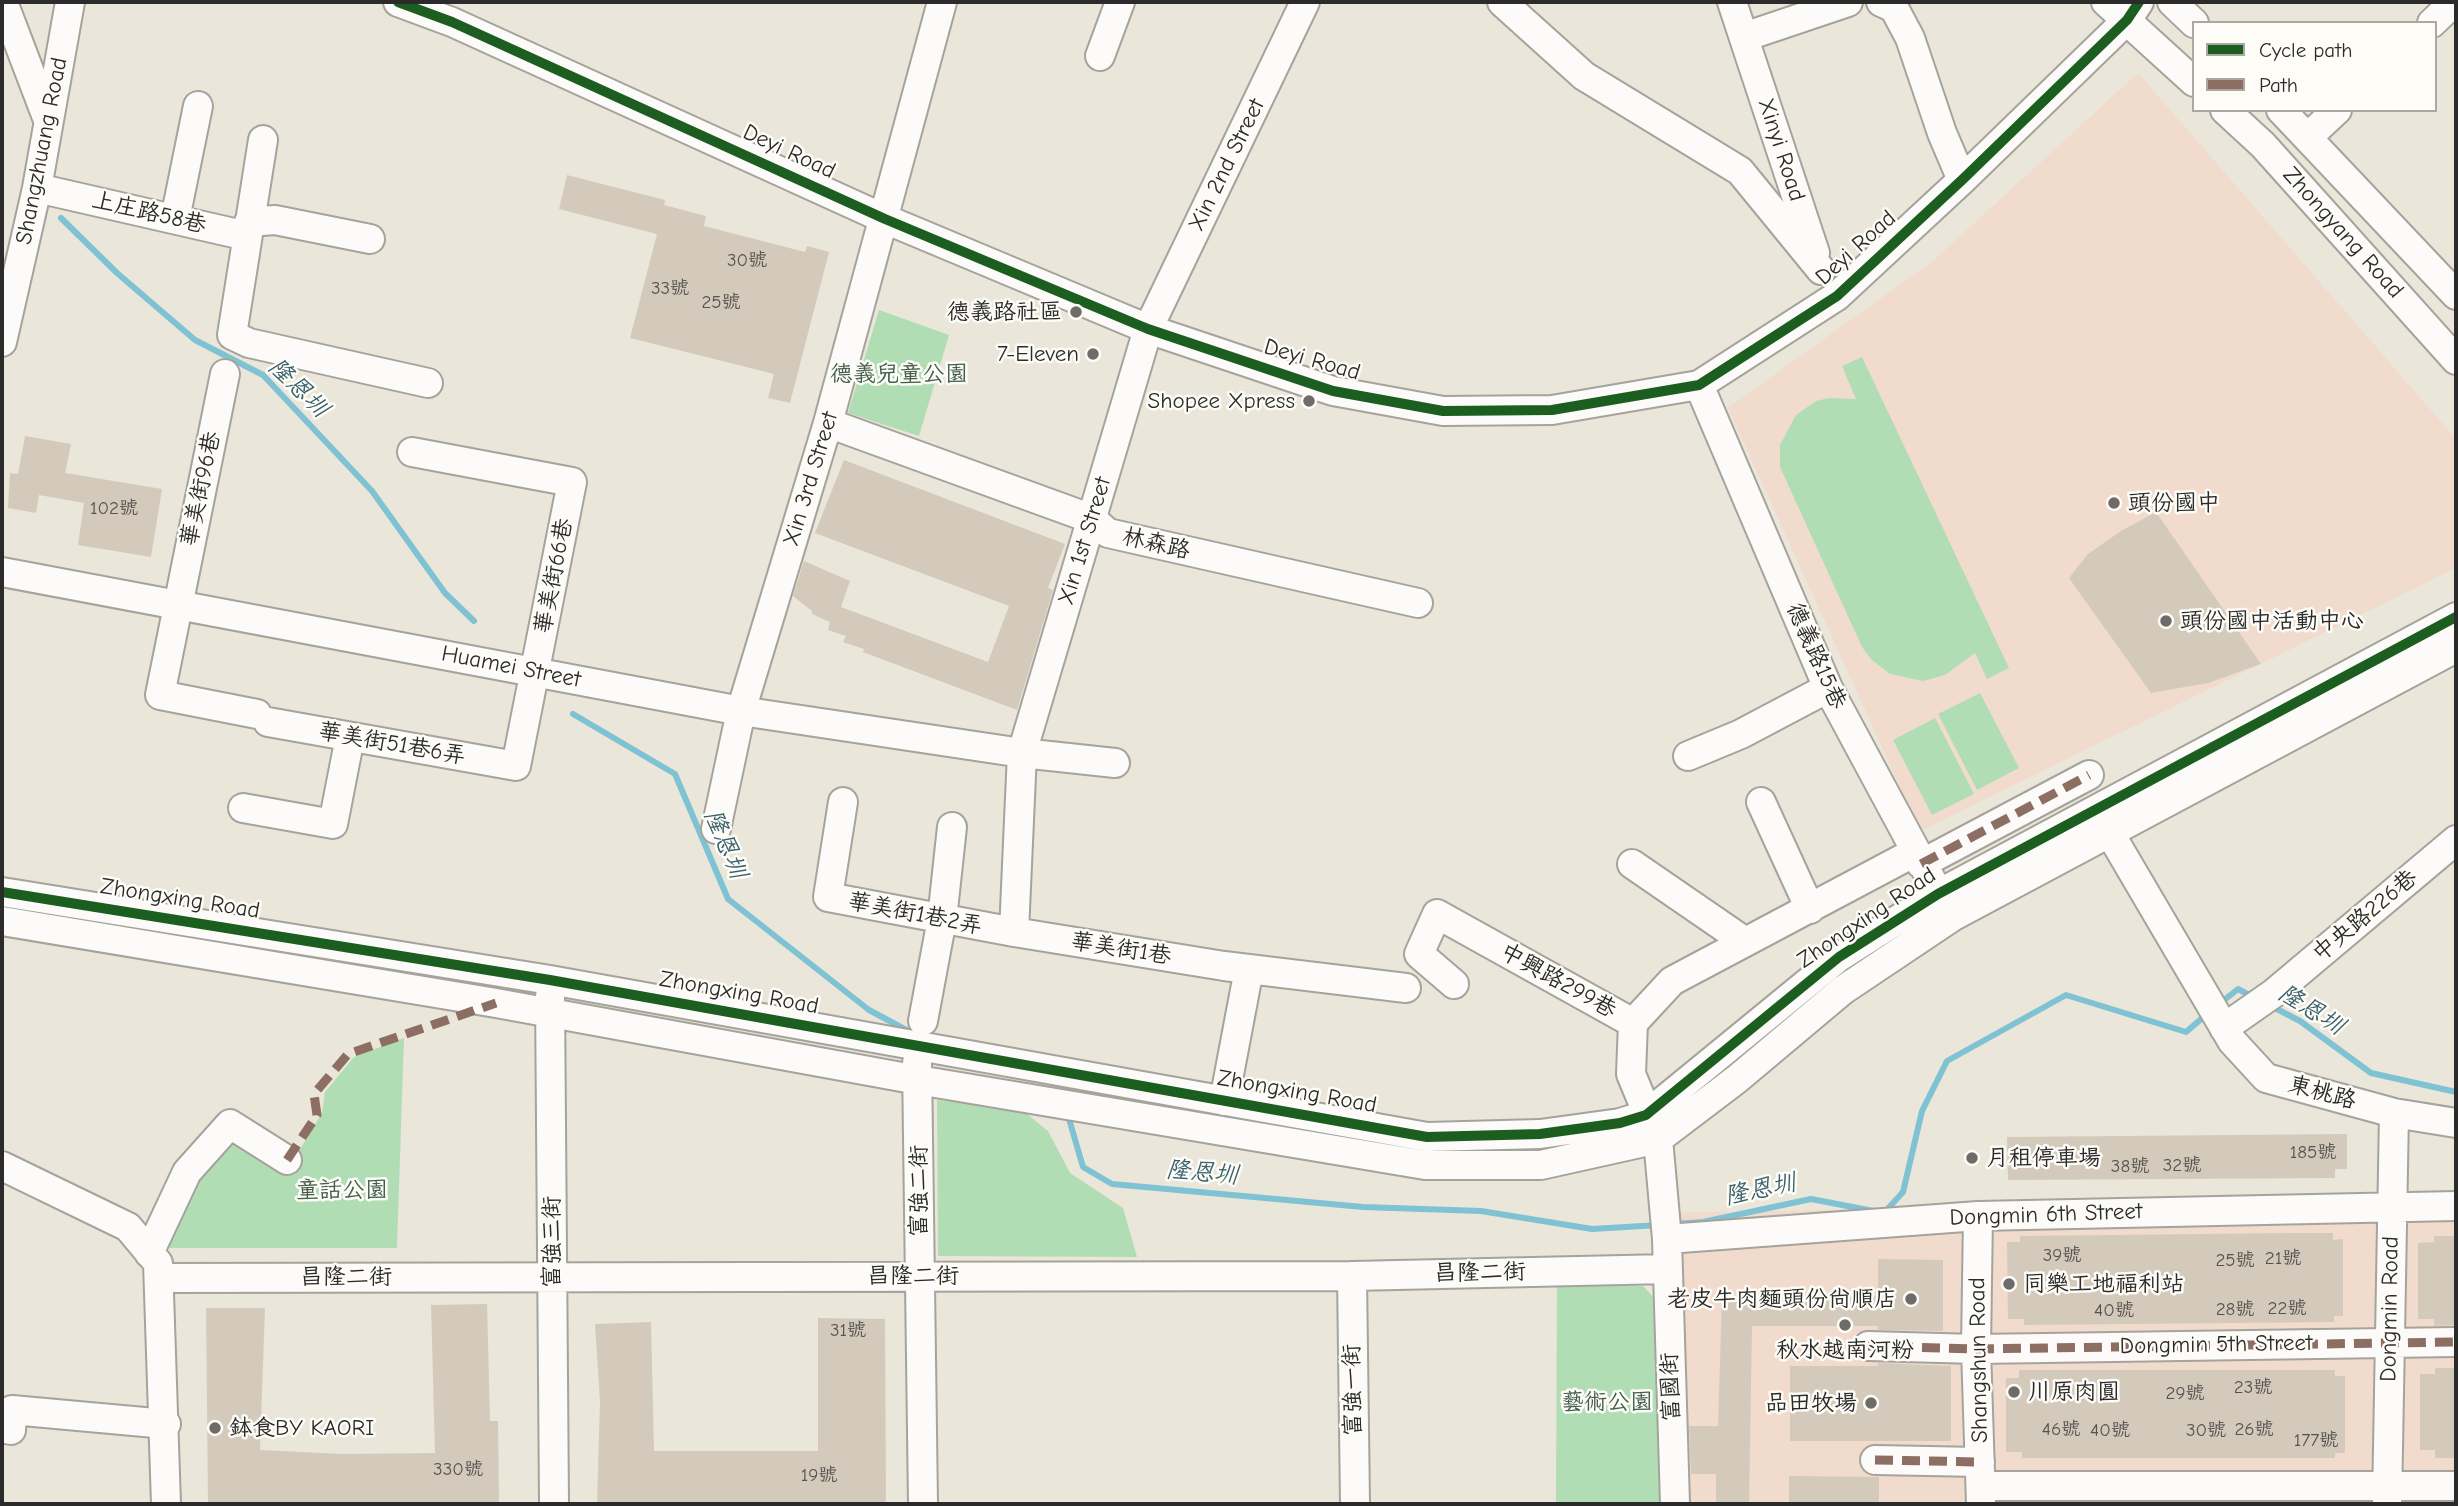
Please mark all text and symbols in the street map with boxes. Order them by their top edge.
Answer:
legend [2192,21,2437,112]
text: Cycle path [2259,38,2352,62]
street label: Shangzhuang Road [10,55,74,247]
text: Path [2259,73,2298,97]
street label: Xin 2nd Street [1183,94,1271,236]
street label: Xinyi Road [1751,95,1811,205]
street label: Deyi Road [738,119,840,185]
street label: Zhongyang Road [2277,162,2409,304]
street label: 上庄路58巷 [89,186,209,240]
street label: Deyi Road [1810,205,1902,291]
house number: 30號 [727,250,767,272]
house number: 33號 [651,278,689,300]
house number: 25號 [701,292,741,314]
place label: 德義路社區 [947,298,1062,326]
marker: 德義路社區 [1068,304,1084,320]
street label: Deyi Road [1261,333,1363,387]
place label: 7-Eleven [997,340,1079,368]
marker: 7-Eleven [1085,346,1101,362]
water label: 隆恩圳 [262,353,334,423]
park label: 德義兒童公園 [830,360,968,388]
place label: Shopee Xpress [1148,387,1295,415]
marker: Shopee Xpress [1301,393,1317,409]
street label: Xin 3rd Street [777,409,845,549]
street label: 華美街96巷 [175,429,227,549]
street label: Xin 1st Street [1053,474,1117,608]
place label: 頭份國中 [2128,489,2220,517]
marker: 頭份國中 [2106,495,2122,511]
house number: 102號 [90,498,138,520]
street label: 華美街66巷 [529,516,579,636]
street label: 林森路 [1119,523,1193,565]
street label: 德義路15巷 [1780,599,1852,713]
place label: 頭份國中活動中心 [2180,607,2364,635]
marker: 頭份國中活動中心 [2158,613,2174,629]
street label: Huamei Street [439,640,583,694]
street label: 華美街51巷6弄 [316,717,468,771]
water label: 隆恩圳 [698,805,752,883]
street label: Zhongxing Road [1792,862,1942,974]
street label: 中央路226巷 [2307,864,2423,968]
street label: Zhongxing Road [98,873,262,925]
street label: 華美街1巷2弄 [846,887,984,941]
street label: 華美街1巷 [1069,927,1173,971]
street label: 中興路299巷 [1495,938,1621,1024]
street label: Zhongxing Road [657,965,821,1021]
water label: 隆恩圳 [2273,979,2349,1041]
street label: Zhongxing Road [1215,1064,1379,1120]
street label: 東桃路 [2285,1071,2359,1115]
house number: 185號 [2290,1142,2336,1164]
place label: 月租停車場 [1986,1144,2101,1172]
street label: 富強二街 [905,1145,933,1237]
marker: 月租停車場 [1964,1150,1980,1166]
house number: 32號 [2163,1155,2201,1177]
water label: 隆恩圳 [1165,1156,1239,1190]
house number: 38號 [2111,1156,2149,1178]
water label: 隆恩圳 [1722,1168,1798,1212]
park label: 童話公園 [296,1176,388,1204]
street label: 富強三街 [538,1196,566,1288]
street label: Dongmin 6th Street [1949,1198,2143,1232]
street label: Dongmin Road [2375,1236,2405,1382]
house number: 39號 [2043,1245,2081,1267]
house number: 21號 [2265,1248,2301,1270]
house number: 25號 [2215,1250,2255,1272]
street label: 昌隆二街 [1434,1258,1526,1288]
street label: 昌隆二街 [867,1262,959,1290]
street label: 昌隆二街 [300,1263,392,1291]
place label: 同樂工地福利站 [2023,1270,2184,1298]
marker: 同樂工地福利站 [2001,1276,2017,1292]
street label: Shangshun Road [1964,1277,1994,1443]
place label: 老皮牛肉麵頭份尚順店 [1667,1285,1897,1313]
marker: 老皮牛肉麵頭份尚順店 [1903,1291,1919,1307]
house number: 22號 [2268,1298,2306,1320]
house number: 28號 [2216,1299,2254,1321]
house number: 40號 [2094,1300,2134,1322]
marker: 秋水越南河粉 [1837,1317,1853,1333]
house number: 31號 [830,1320,866,1342]
street label: Dongmin 5th Street [2119,1330,2313,1360]
place label: 秋水越南河粉 [1776,1336,1914,1364]
street label: 富強一街 [1338,1344,1368,1436]
street label: 富國街 [1656,1352,1686,1422]
house number: 23號 [2234,1377,2272,1399]
place label: 川原肉圓 [2028,1378,2120,1406]
house number: 29號 [2165,1383,2205,1405]
marker: 川原肉圓 [2006,1384,2022,1400]
park label: 藝術公園 [1561,1388,1653,1416]
place label: 品田牧場 [1765,1389,1857,1417]
marker: 品田牧場 [1863,1395,1879,1411]
place label: 鉢食BY KAORI [229,1414,374,1442]
house number: 46號 [2042,1419,2080,1441]
house number: 26號 [2234,1419,2274,1441]
marker: 鉢食BY KAORI [207,1420,223,1436]
house number: 40號 [2090,1420,2130,1442]
house number: 30號 [2186,1420,2226,1442]
house number: 177號 [2294,1430,2338,1452]
house number: 330號 [433,1459,483,1481]
house number: 19號 [801,1465,837,1487]

